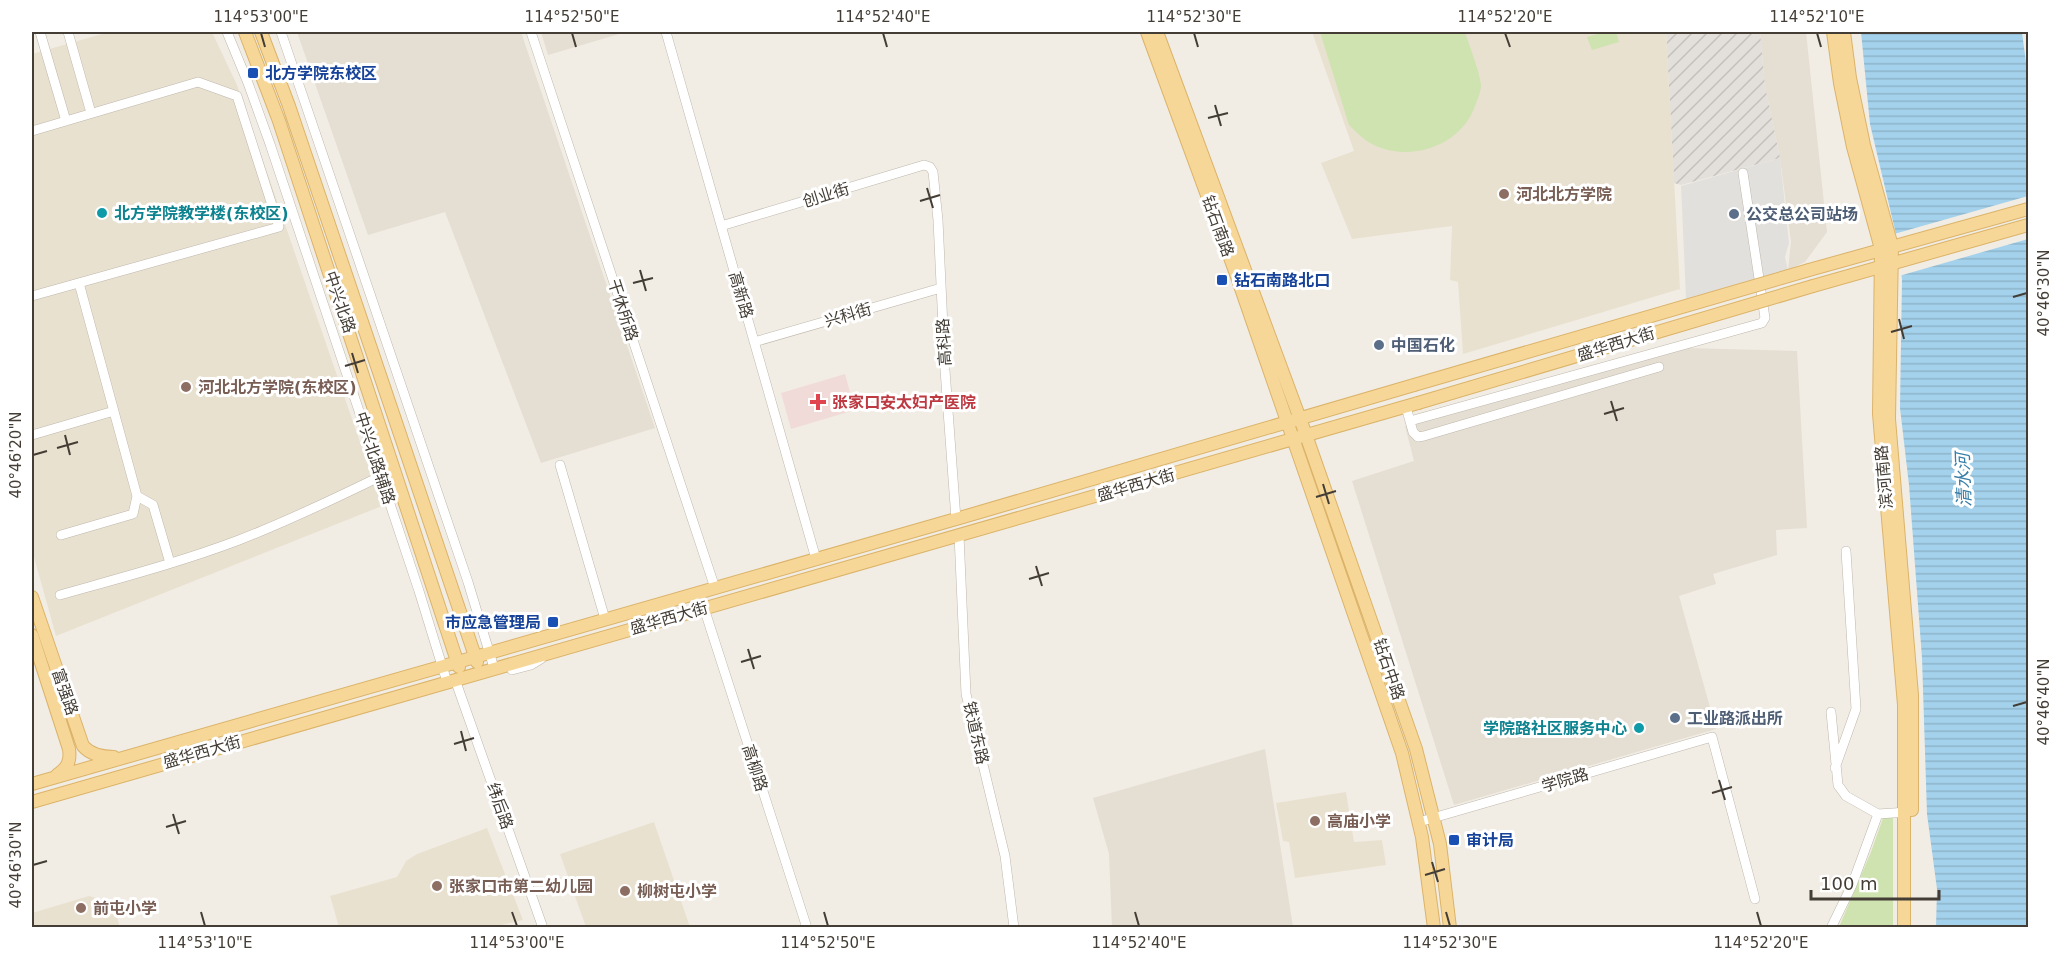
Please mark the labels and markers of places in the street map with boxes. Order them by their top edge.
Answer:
place label: 北方学院东校区 [265,64,377,83]
marker: 北方学院东校区 [246,66,260,80]
place label: 河北北方学院 [1516,185,1612,204]
marker: 河北北方学院 [1497,187,1511,201]
place label: 北方学院教学楼(东校区) [114,204,289,223]
place label: 公交总公司站场 [1746,205,1858,224]
marker: 北方学院教学楼(东校区) [95,206,109,220]
marker: 公交总公司站场 [1727,207,1741,221]
place label: 钻石南路北口 [1234,271,1330,290]
marker: 钻石南路北口 [1215,273,1229,287]
place label: 中国石化 [1391,336,1455,355]
marker: 中国石化 [1372,338,1386,352]
place label: 河北北方学院(东校区) [198,378,357,397]
marker: 河北北方学院(东校区) [179,380,193,394]
marker: 张家口安太妇产医院 [809,393,827,411]
place label: 张家口安太妇产医院 [832,393,976,412]
place label: 市应急管理局 [445,613,541,632]
marker: 市应急管理局 [546,615,560,629]
place label: 工业路派出所 [1687,709,1783,728]
marker: 工业路派出所 [1668,711,1682,725]
place label: 学院路社区服务中心 [1483,719,1627,738]
marker: 学院路社区服务中心 [1632,721,1646,735]
place label: 高庙小学 [1327,812,1391,831]
marker: 高庙小学 [1308,814,1322,828]
place label: 审计局 [1466,831,1514,850]
marker: 审计局 [1447,833,1461,847]
place label: 张家口市第二幼儿园 [449,877,593,896]
marker: 张家口市第二幼儿园 [430,879,444,893]
place label: 柳树屯小学 [637,882,717,901]
marker: 柳树屯小学 [618,884,632,898]
place label: 前屯小学 [93,899,157,918]
marker: 前屯小学 [74,901,88,915]

